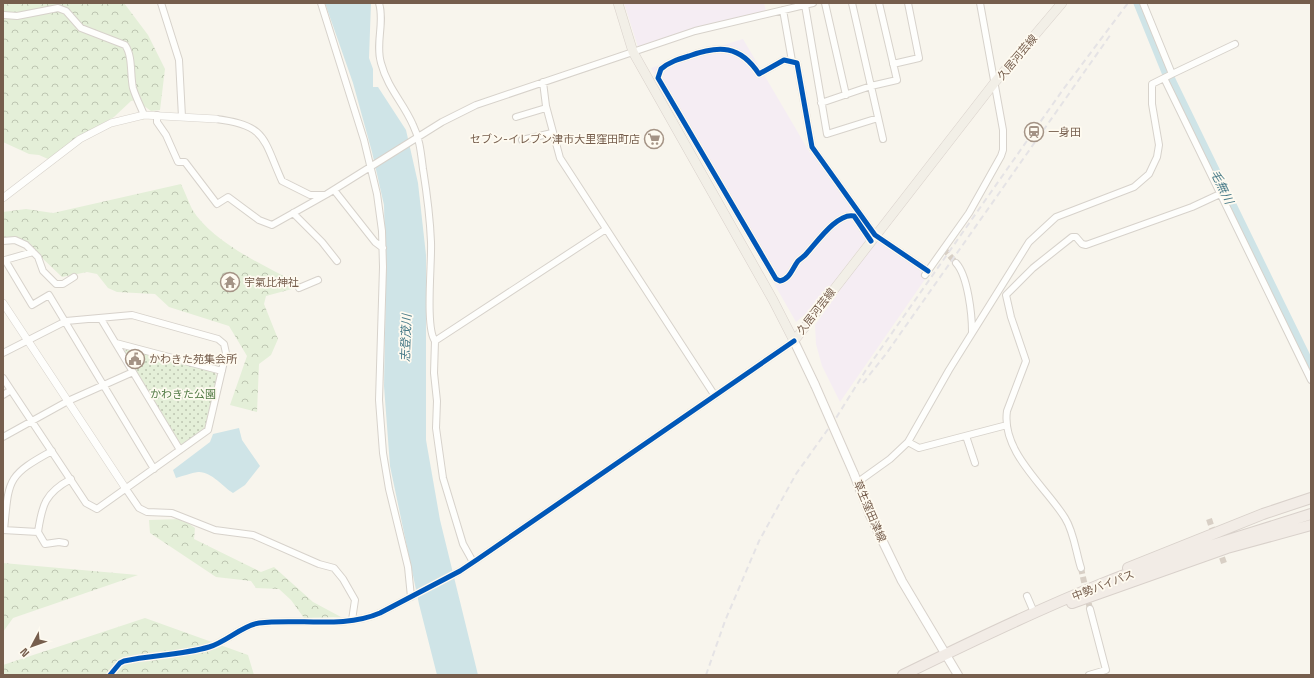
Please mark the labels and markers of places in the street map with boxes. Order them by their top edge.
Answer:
station icon: 一身田 [1023,121,1045,143]
place label: 一身田 [1048,125,1081,139]
supermarket icon: セブン-イレブン津市大里窪田町店 [643,128,665,150]
place label: セブン-イレブン津市大里窪田町店 [470,132,640,146]
temple icon: 宇氣比神社 [219,271,241,293]
place label: 宇氣比神社 [244,275,299,289]
public building icon: かわきた苑集会所 [124,348,146,370]
place label: かわきた苑集会所 [149,352,238,366]

